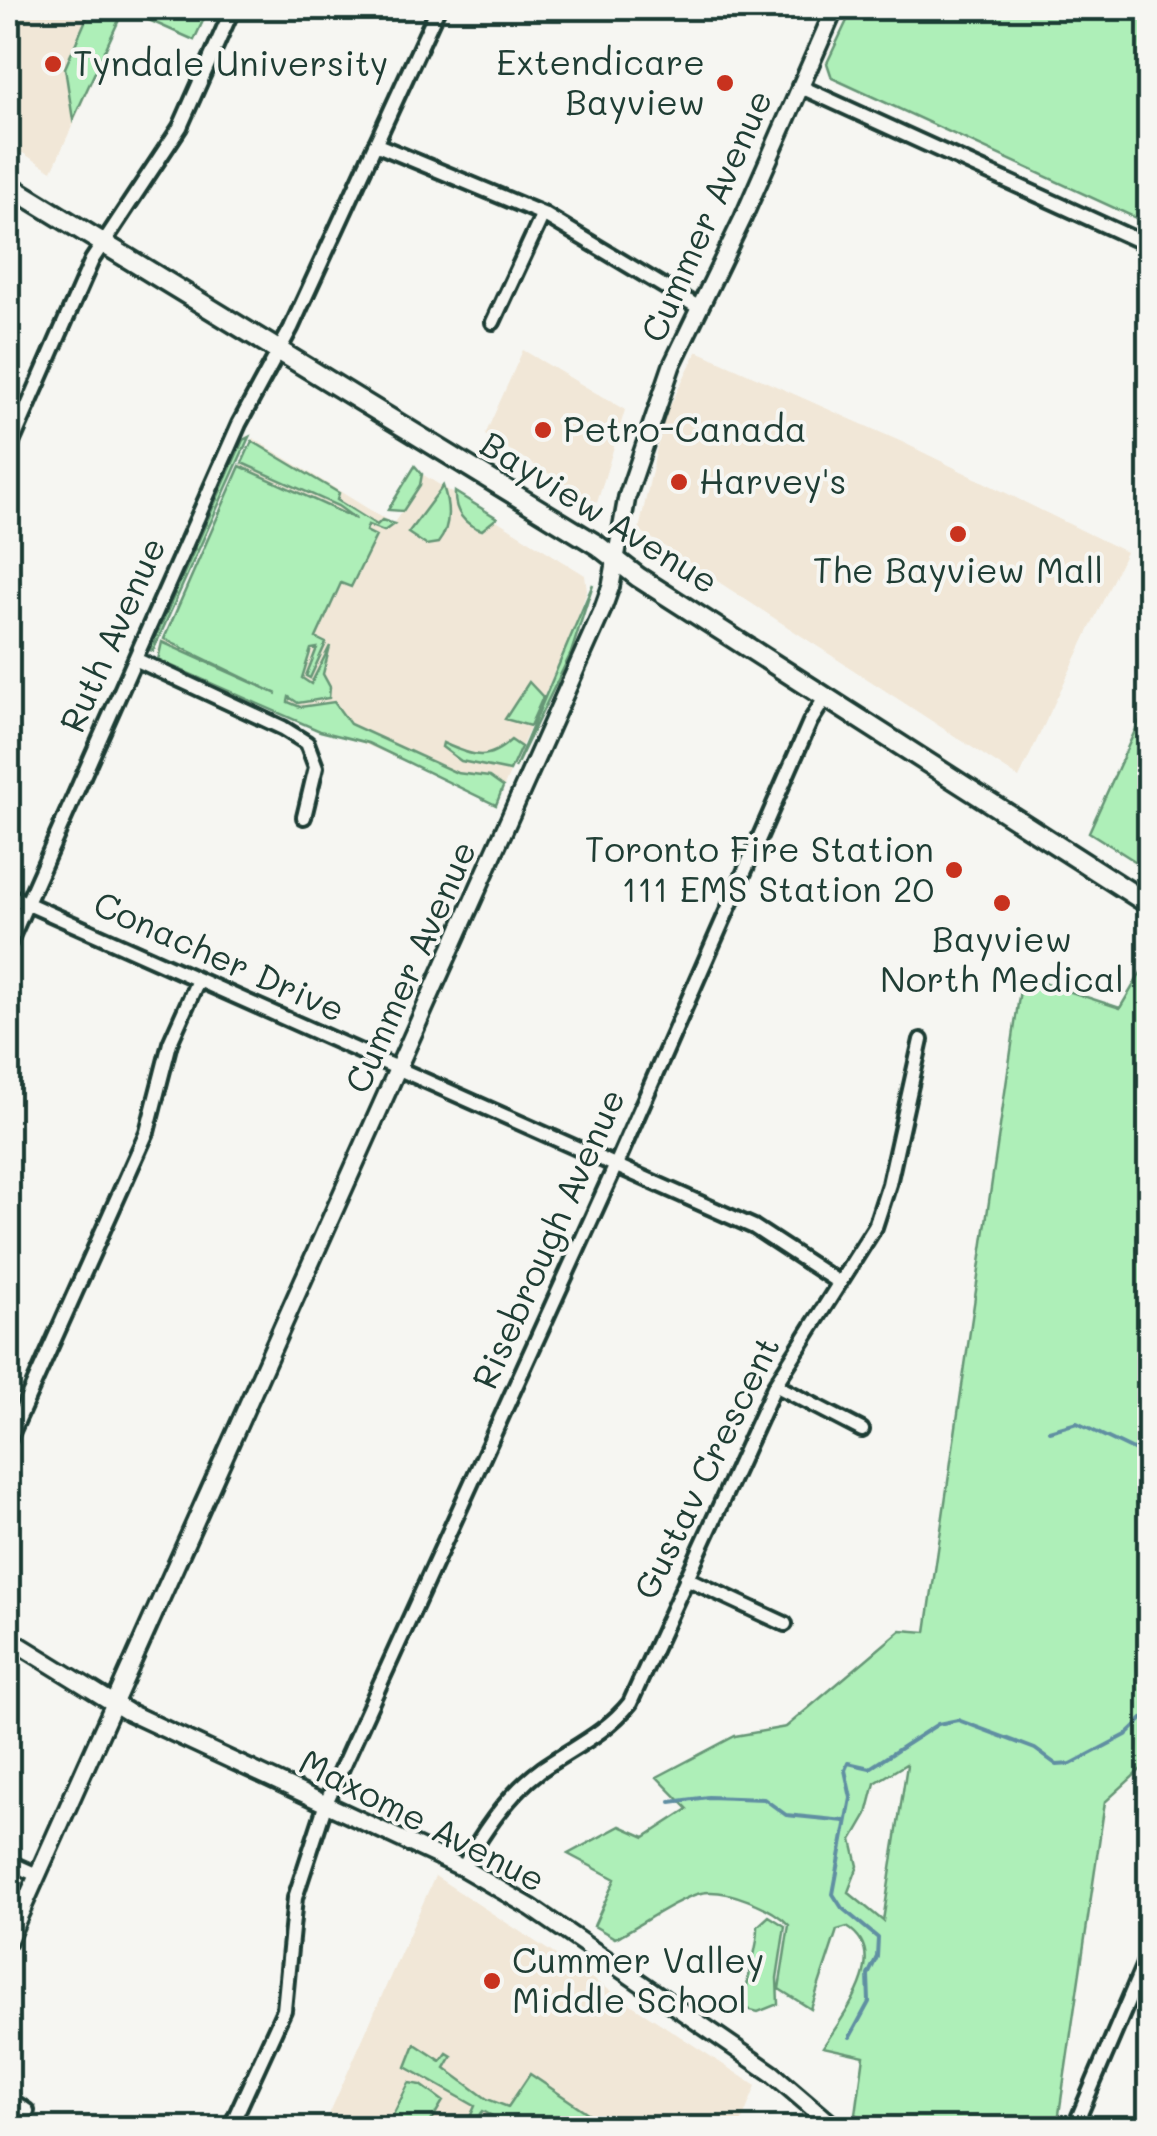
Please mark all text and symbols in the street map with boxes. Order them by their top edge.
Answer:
place label: Extendicare Bayview [496,38,705,124]
place label: Tyndale University [73,39,388,85]
marker: Tyndale University [42,53,64,75]
marker: Extendicare Bayview [714,72,736,94]
street label: Cummer Avenue [629,82,781,349]
place label: Petro-Canada [563,405,807,451]
marker: Petro-Canada [532,419,554,441]
street label: Bayview Avenue [472,420,728,603]
place label: Harvey's [699,457,847,503]
marker: Harvey's [668,471,690,493]
marker: The Bayview Mall [947,523,969,545]
street label: Ruth Avenue [48,529,175,739]
place label: The Bayview Mall [813,546,1103,592]
place label: Toronto Fire Station 111 EMS Station 20 [585,825,934,911]
street label: Cummer Avenue [333,833,485,1100]
marker: Toronto Fire Station 111 EMS Station 20 [943,859,965,881]
street label: Conacher Drive [87,879,353,1031]
marker: Bayview North Medical [991,892,1013,914]
place label: Bayview North Medical [880,915,1124,1001]
street label: Risebrough Avenue [460,1081,634,1396]
street label: Gustav Crescent [622,1328,789,1606]
street label: Maxome Avenue [292,1737,554,1901]
place label: Cummer Valley Middle School [512,1936,764,2022]
marker: Cummer Valley Middle School [481,1970,503,1992]

